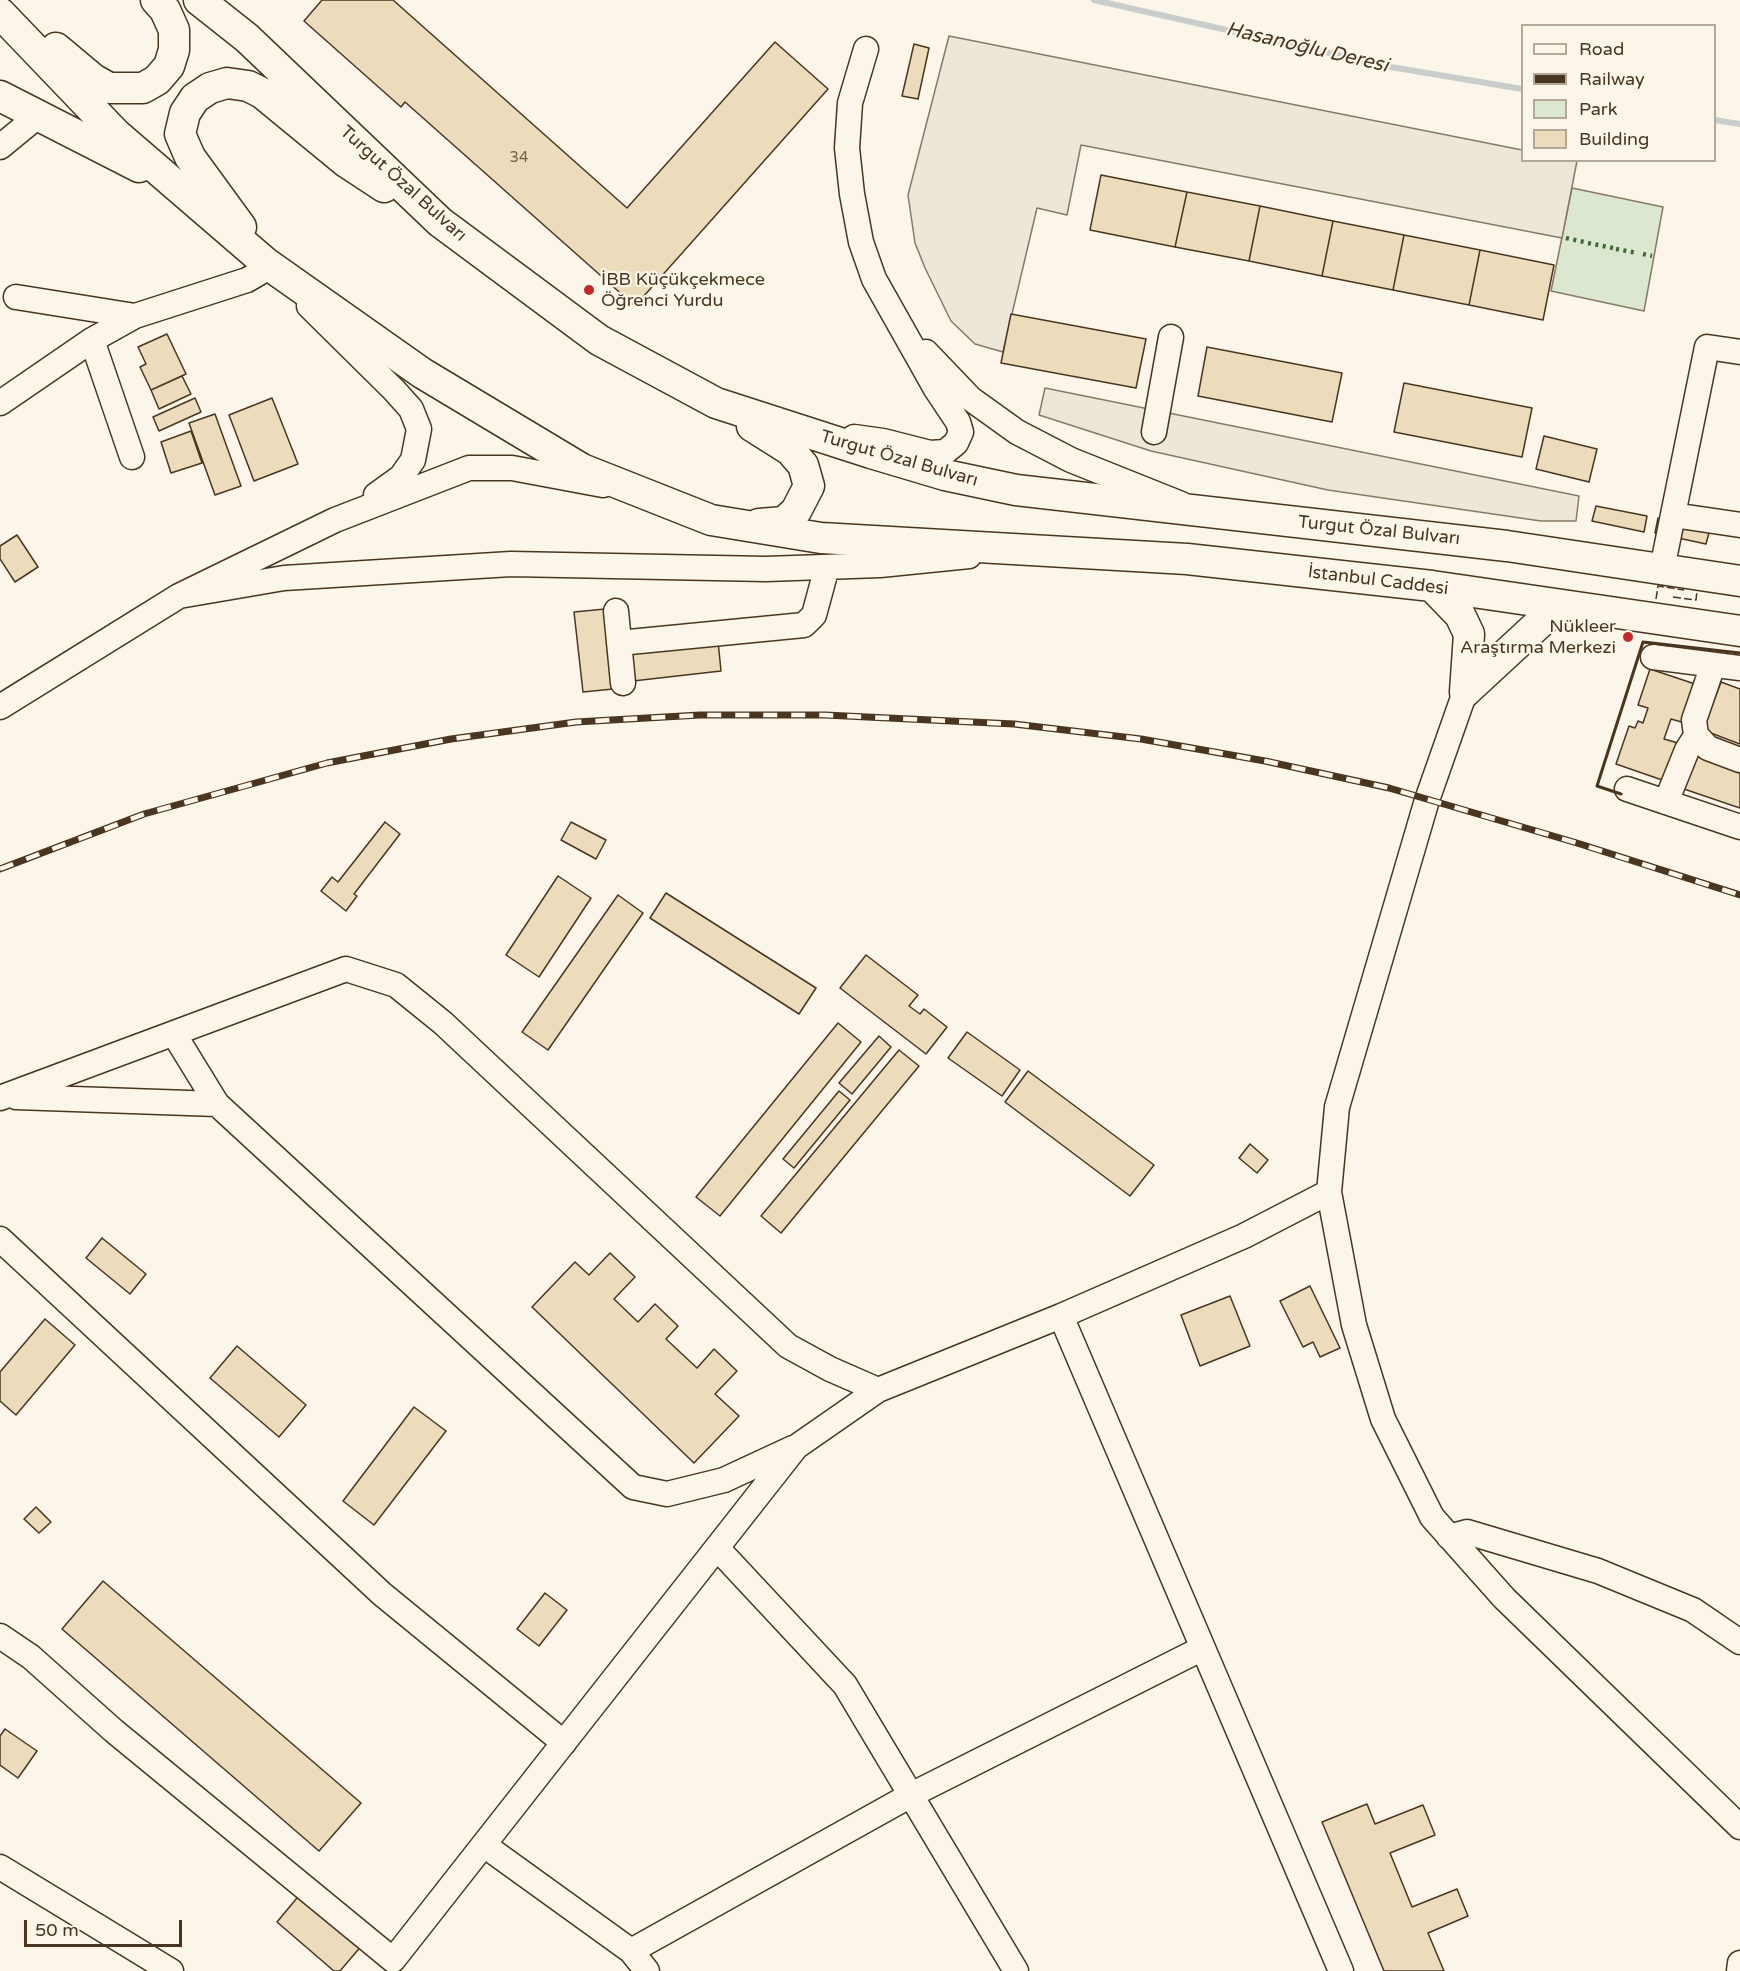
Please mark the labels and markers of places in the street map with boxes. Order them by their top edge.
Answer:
place label: İBB Küçükçekmece Öğrenci Yurdu [601,269,765,312]
marker: İBB Küçükçekmece Öğrenci Yurdu [582,283,596,297]
place label: Nükleer Araştırma Merkezi [1460,616,1616,658]
marker: Nükleer Araştırma Merkezi [1621,630,1635,644]

